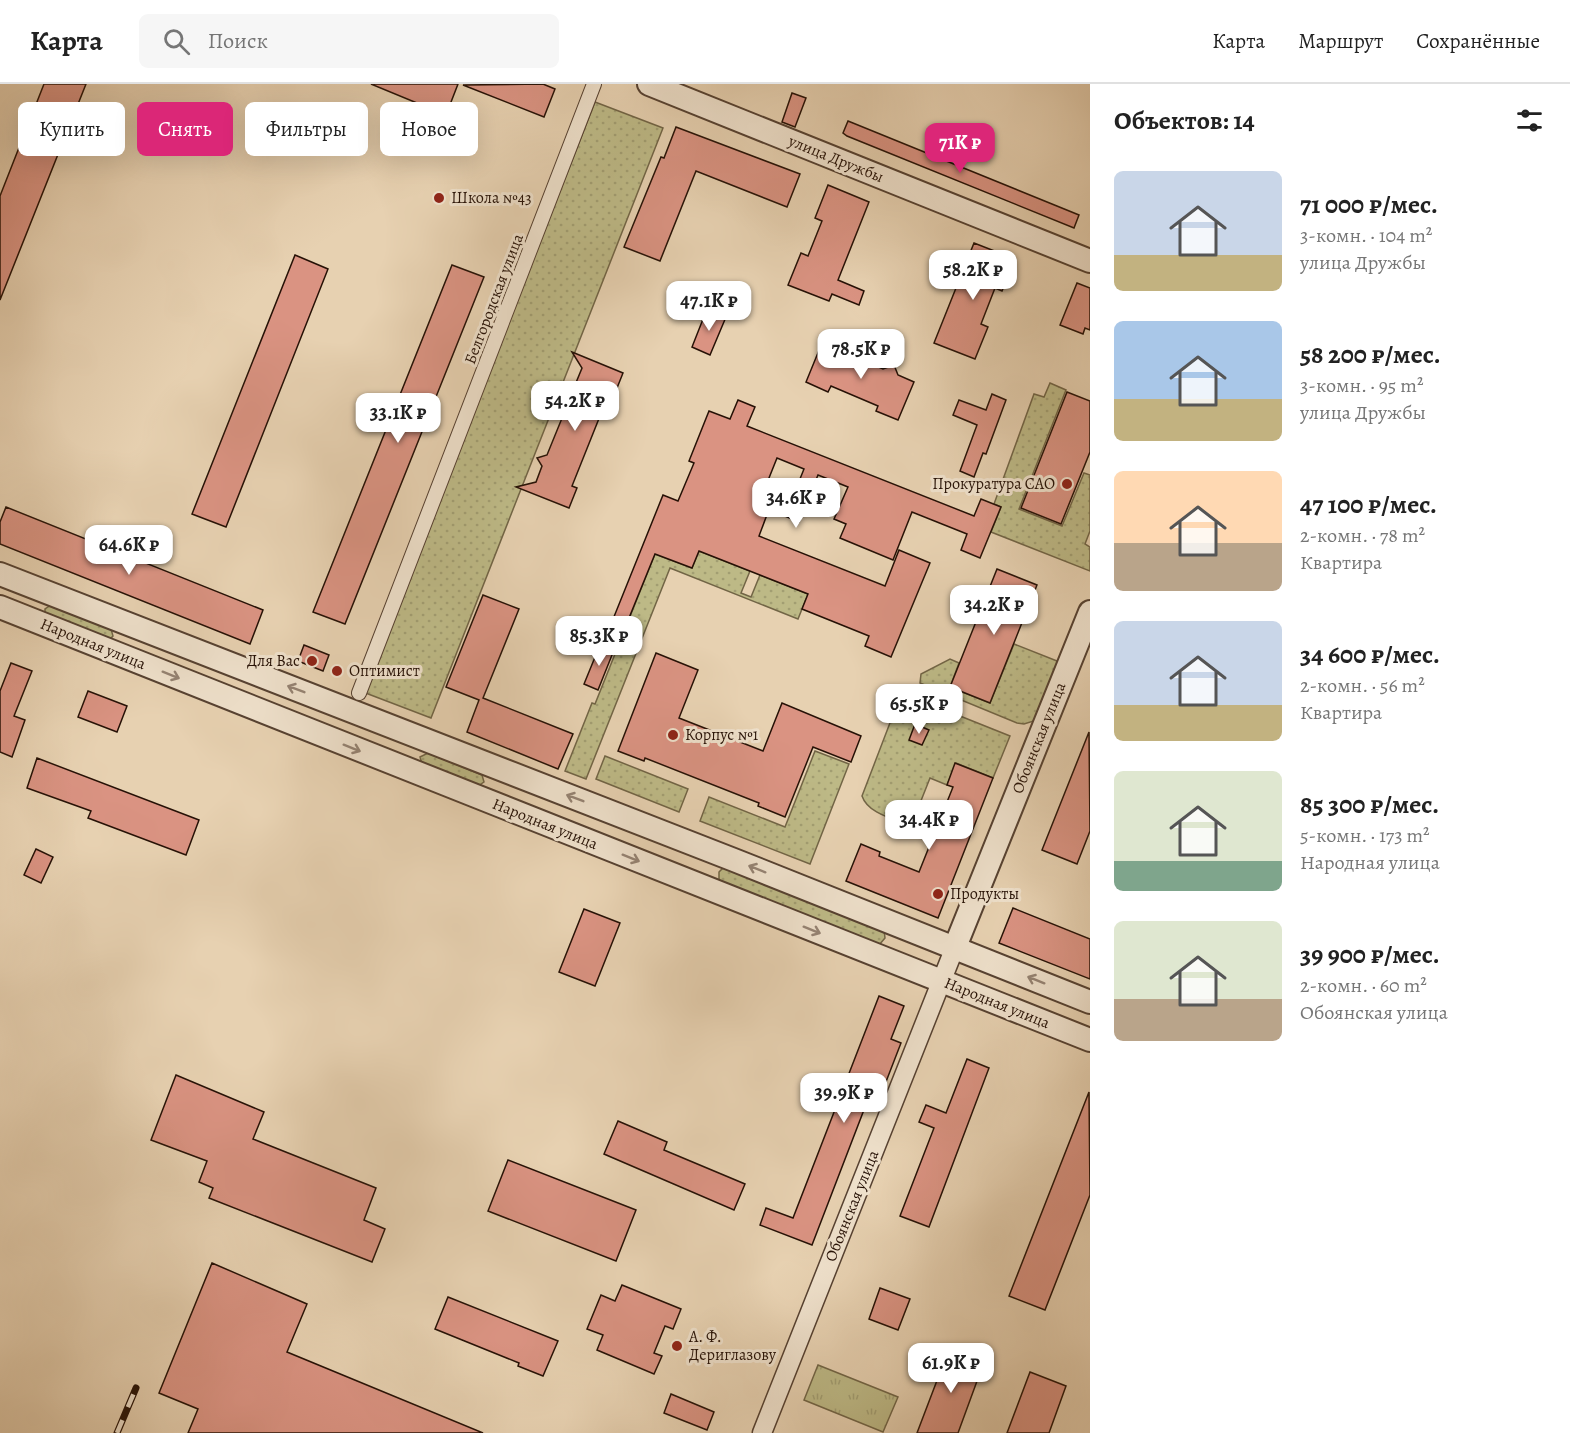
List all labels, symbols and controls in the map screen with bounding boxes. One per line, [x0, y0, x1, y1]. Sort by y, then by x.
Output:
search box [139, 14, 559, 68]
text: Карта [30, 22, 103, 60]
icon: search [160, 25, 193, 58]
text: Поиск [208, 26, 268, 56]
text: Карта [1212, 27, 1265, 55]
text: Маршрут [1298, 27, 1383, 55]
text: Сохранённые [1416, 27, 1540, 55]
chip: Купить [18, 102, 125, 156]
chip: Снять [137, 102, 233, 156]
chip: Фильтры [245, 102, 368, 156]
chip: Новое [380, 102, 478, 156]
text: Объектов: 14 [1114, 103, 1255, 138]
icon: filters [1513, 104, 1546, 137]
pin: 71K ₽ [918, 123, 1002, 174]
text: 71K ₽ [939, 129, 981, 156]
street label: улица Дружбы [784, 130, 887, 188]
place label: Школа №43 [451, 187, 532, 209]
text: 71 000 ₽/мес. [1300, 187, 1438, 222]
marker: Школа №43 [432, 191, 446, 205]
icon: home [1162, 195, 1234, 267]
text: 3-комн. · 104 m² [1300, 222, 1432, 249]
street label: Белгородская улица [459, 230, 529, 367]
text: улица Дружбы [1300, 249, 1426, 276]
pin: 58.2K ₽ [918, 250, 1028, 301]
text: 58.2K ₽ [943, 256, 1003, 283]
pin: 47.1K ₽ [654, 281, 764, 332]
text: 47.1K ₽ [680, 287, 738, 314]
pin: 78.5K ₽ [806, 329, 916, 380]
text: 78.5K ₽ [832, 335, 890, 362]
text: 58 200 ₽/мес. [1300, 337, 1441, 372]
icon: home [1162, 345, 1234, 417]
text: 3-комн. · 95 m² [1300, 372, 1424, 399]
pin: 54.2K ₽ [520, 381, 630, 432]
text: 54.2K ₽ [545, 387, 605, 414]
pin: 33.1K ₽ [343, 393, 453, 444]
text: 33.1K ₽ [370, 399, 426, 426]
text: улица Дружбы [1300, 399, 1426, 426]
place label: Прокуратура САО [932, 473, 1055, 495]
marker: Прокуратура САО [1060, 477, 1074, 491]
pin: 34.6K ₽ [741, 478, 851, 529]
text: 34.6K ₽ [766, 484, 826, 511]
text: 47 100 ₽/мес. [1300, 487, 1437, 522]
icon: home [1162, 495, 1234, 567]
text: 2-комн. · 78 m² [1300, 522, 1425, 549]
pin: 64.6K ₽ [74, 525, 184, 576]
text: 64.6K ₽ [99, 531, 159, 558]
text: Квартира [1300, 549, 1382, 576]
pin: 34.2K ₽ [939, 585, 1049, 636]
text: 34.2K ₽ [964, 591, 1024, 618]
street label: Народная улица [37, 613, 150, 675]
pin: 85.3K ₽ [544, 616, 654, 667]
text: 85.3K ₽ [569, 622, 629, 649]
text: 34 600 ₽/мес. [1300, 637, 1440, 672]
icon: home [1162, 645, 1234, 717]
place label: Для Вас [247, 650, 300, 672]
marker: Для Вас [305, 654, 319, 668]
place label: Оптимист [349, 660, 420, 682]
marker: Оптимист [330, 664, 344, 678]
one-way arrow [161, 670, 180, 681]
text: 2-комн. · 56 m² [1300, 672, 1425, 699]
street label: Обоянская улица [1007, 678, 1072, 797]
one-way arrow [287, 683, 306, 694]
pin: 65.5K ₽ [864, 684, 974, 735]
text: 65.5K ₽ [890, 690, 948, 717]
text: Квартира [1300, 699, 1382, 726]
place label: Корпус №1 [685, 724, 759, 746]
marker: Корпус №1 [666, 728, 680, 742]
one-way arrow [342, 743, 361, 754]
text: 85 300 ₽/мес. [1300, 787, 1439, 822]
one-way arrow [566, 792, 585, 803]
street label: Народная улица [489, 793, 602, 855]
icon: home [1162, 795, 1234, 867]
pin: 34.4K ₽ [874, 800, 984, 851]
text: 34.4K ₽ [899, 806, 959, 833]
text: 5-комн. · 173 m² [1300, 822, 1430, 849]
text: Народная улица [1300, 849, 1440, 876]
one-way arrow [621, 853, 640, 864]
one-way arrow [748, 863, 767, 874]
place label: Продукты [950, 883, 1019, 905]
marker: Продукты [931, 887, 945, 901]
one-way arrow [803, 925, 821, 936]
text: 39 900 ₽/мес. [1300, 937, 1440, 972]
icon: home [1162, 945, 1234, 1017]
street label: Народная улица [941, 972, 1054, 1034]
text: 2-комн. · 60 m² [1300, 972, 1427, 999]
one-way arrow [1027, 974, 1045, 985]
text: Обоянская улица [1300, 999, 1448, 1026]
pin: 39.9K ₽ [789, 1073, 899, 1124]
text: 39.9K ₽ [814, 1079, 874, 1106]
street label: Обоянская улица [820, 1146, 885, 1265]
place label: А. Ф. Дериглазову [688, 1326, 777, 1366]
marker: А. Ф. Дериглазову [670, 1339, 684, 1353]
pin: 61.9K ₽ [896, 1343, 1006, 1394]
text: 61.9K ₽ [922, 1349, 980, 1376]

